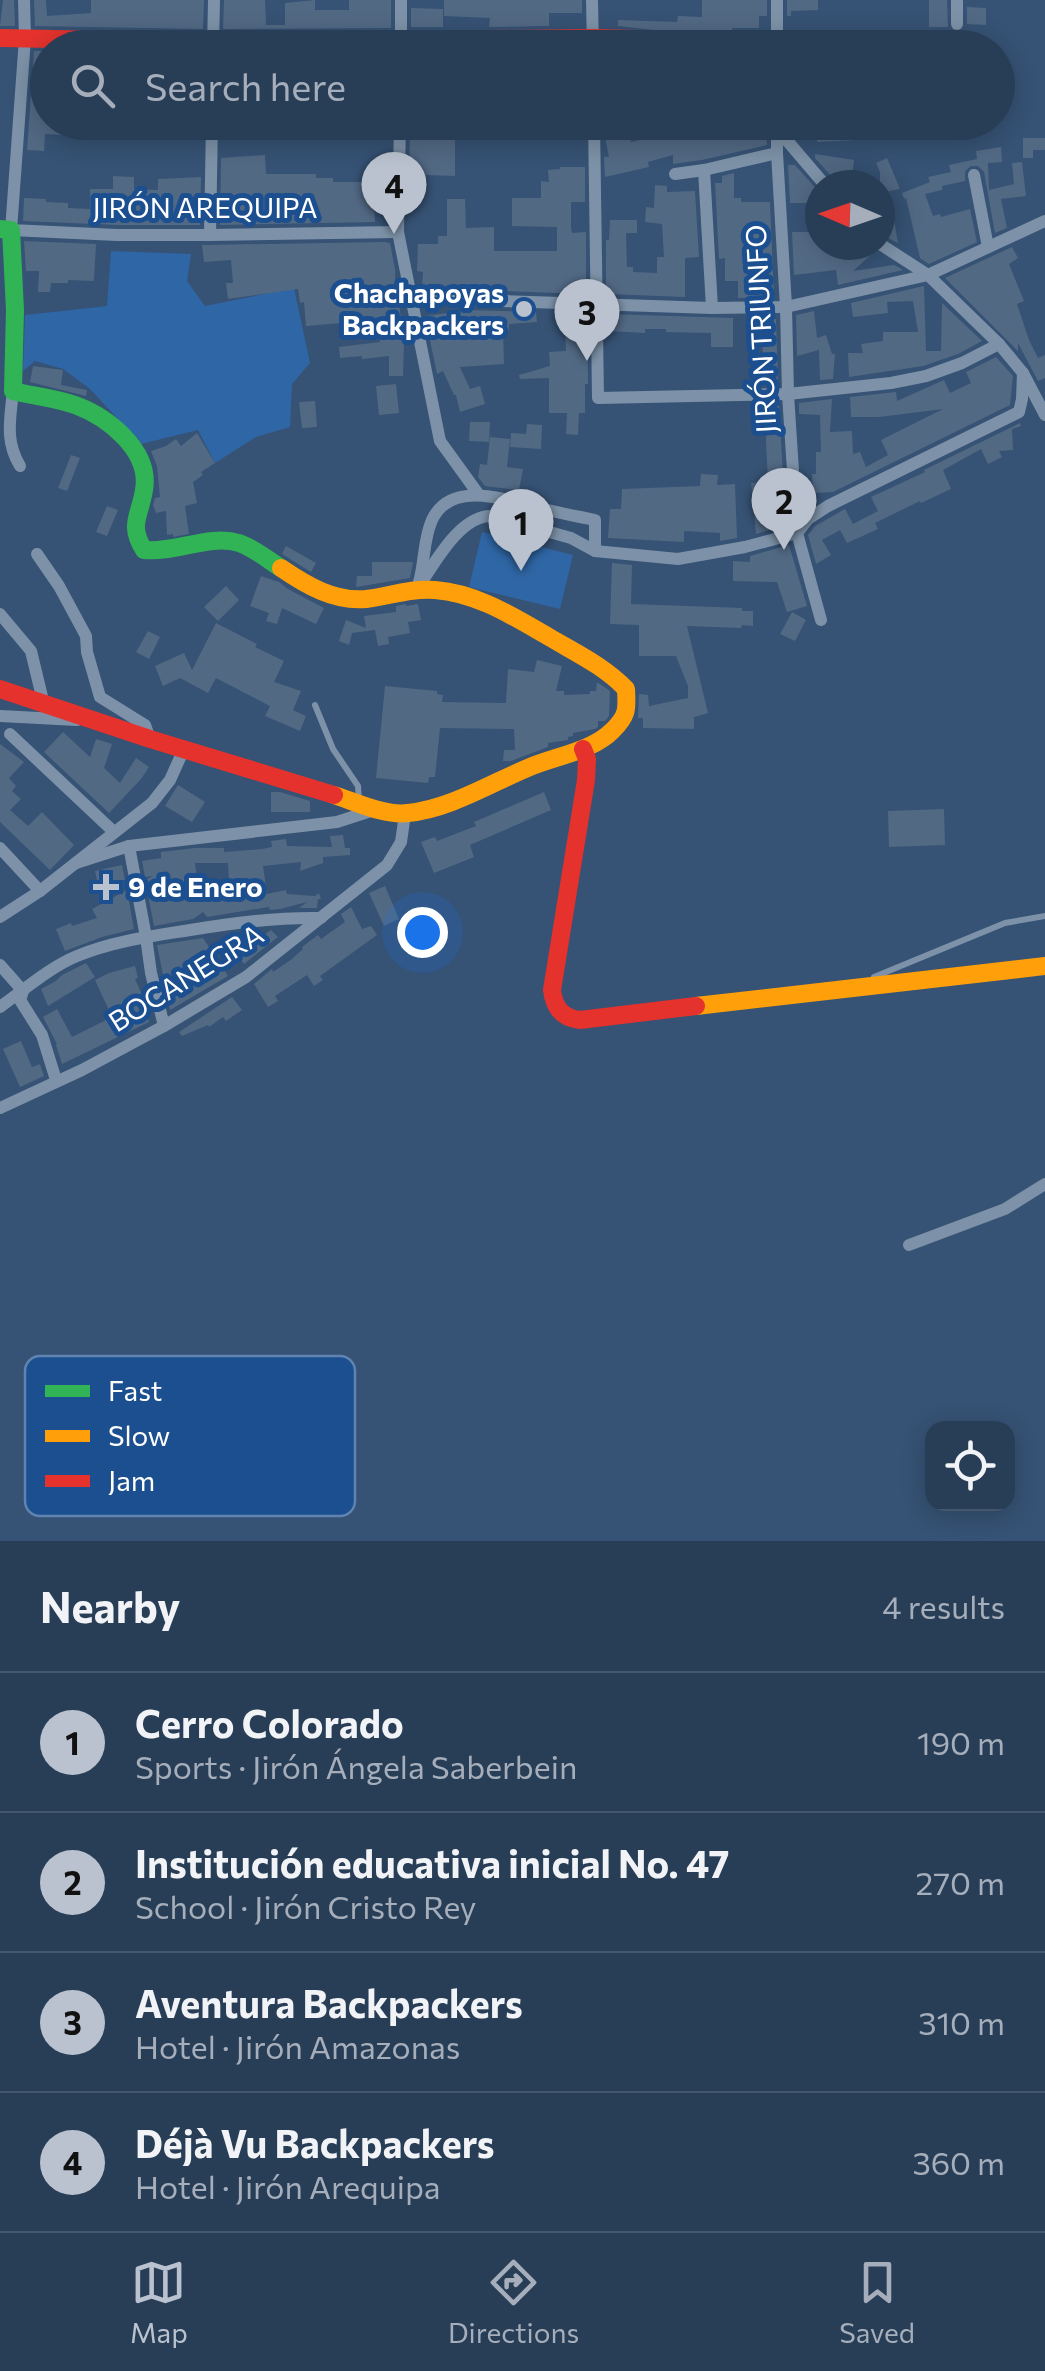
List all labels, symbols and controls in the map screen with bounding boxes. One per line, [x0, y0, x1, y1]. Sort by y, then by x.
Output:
search box [30, 30, 1015, 140]
icon: search [65, 58, 120, 113]
text: Search here [145, 62, 346, 109]
pin: 4 [362, 152, 426, 234]
north arrow [805, 170, 895, 260]
street label: JIRÓN AREQUIPA [93, 190, 317, 224]
street label: JIRÓN TRIUNFO [738, 224, 782, 434]
place label: Chachapoyas Backpackers [334, 275, 504, 341]
pin: 3 [554, 278, 620, 361]
marker: Chachapoyas Backpackers [513, 298, 535, 320]
pin: 2 [752, 468, 816, 550]
pin: 1 [488, 488, 554, 571]
place label: 9 de Enero [128, 869, 263, 903]
marker: 9 de Enero [93, 874, 119, 900]
your location [397, 907, 448, 958]
street label: BOCANEGRA [102, 916, 269, 1038]
legend [25, 1356, 355, 1516]
text: Fast [108, 1373, 162, 1407]
text: Slow [108, 1418, 170, 1452]
map controls [925, 1421, 1015, 1511]
button: locate [925, 1421, 1015, 1511]
text: Jam [108, 1463, 155, 1497]
text: Nearby [40, 1580, 180, 1632]
text: 4 results [882, 1586, 1005, 1626]
text: Cerro Colorado [135, 1699, 404, 1746]
text: 1 [65, 1722, 80, 1762]
text: 190 m [917, 1722, 1005, 1762]
text: Sports · Jirón Ángela Saberbein [135, 1746, 577, 1786]
text: Institución educativa inicial No. 47 [135, 1839, 729, 1886]
text: 2 [63, 1862, 82, 1902]
text: 270 m [916, 1862, 1005, 1902]
text: School · Jirón Cristo Rey [135, 1886, 476, 1926]
text: Aventura Backpackers [135, 1979, 523, 2026]
text: 3 [63, 2002, 82, 2042]
text: 310 m [918, 2002, 1005, 2042]
text: Hotel · Jirón Amazonas [135, 2026, 460, 2066]
text: Déjà Vu Backpackers [135, 2119, 495, 2166]
text: 4 [63, 2142, 82, 2182]
text: 360 m [912, 2142, 1005, 2182]
text: Hotel · Jirón Arequipa [135, 2166, 441, 2206]
tab: Map [130, 2255, 188, 2349]
tab: Directions [448, 2255, 579, 2349]
tab: Saved [839, 2255, 915, 2349]

